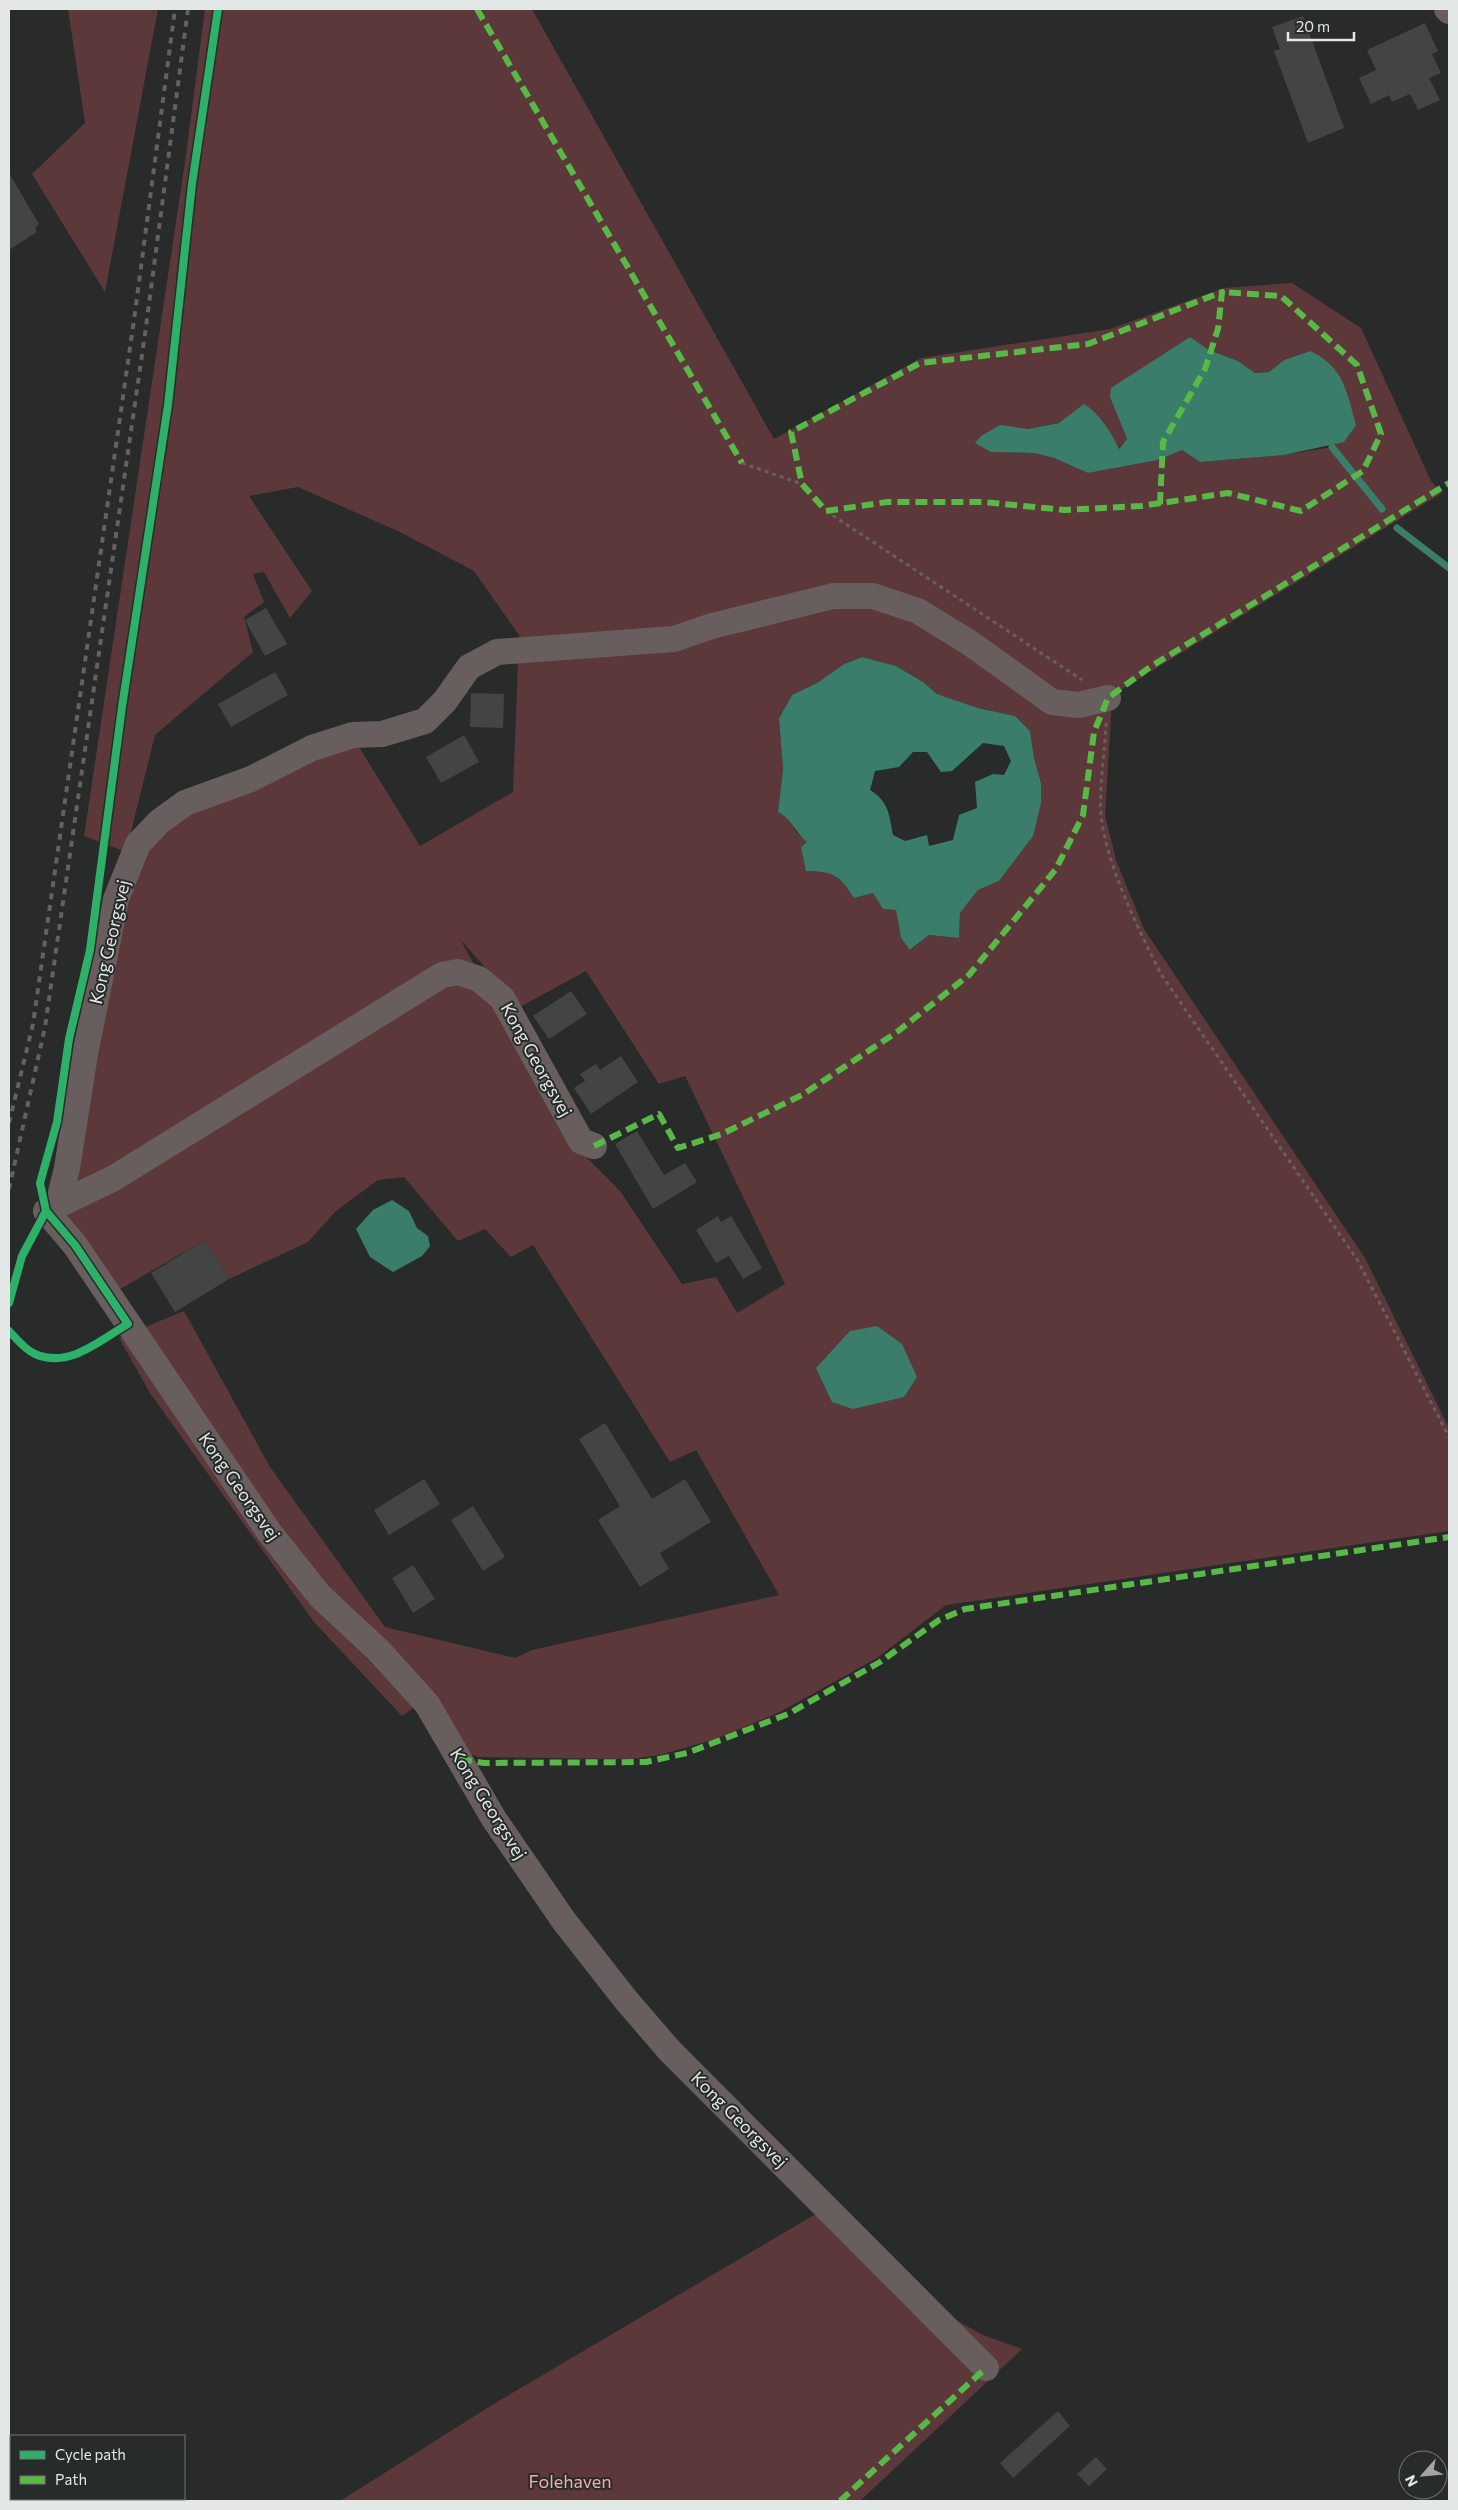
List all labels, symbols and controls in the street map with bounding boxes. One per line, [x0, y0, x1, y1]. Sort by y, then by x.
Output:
scale bar [1288, 10, 1354, 42]
text: 20 m [1296, 17, 1330, 35]
street label: Kong Georgsvej [84, 877, 134, 1006]
street label: Kong Georgsvej [496, 999, 577, 1120]
street label: Kong Georgsvej [194, 1428, 285, 1545]
street label: Kong Georgsvej [446, 1744, 532, 1863]
street label: Kong Georgsvej [687, 2067, 792, 2172]
legend [10, 2435, 185, 2500]
text: Cycle path [55, 2445, 126, 2463]
north arrow [1398, 2450, 1448, 2500]
text: Path [55, 2470, 87, 2488]
park label: Folehaven [528, 2470, 612, 2492]
text: N [1401, 2473, 1421, 2490]

